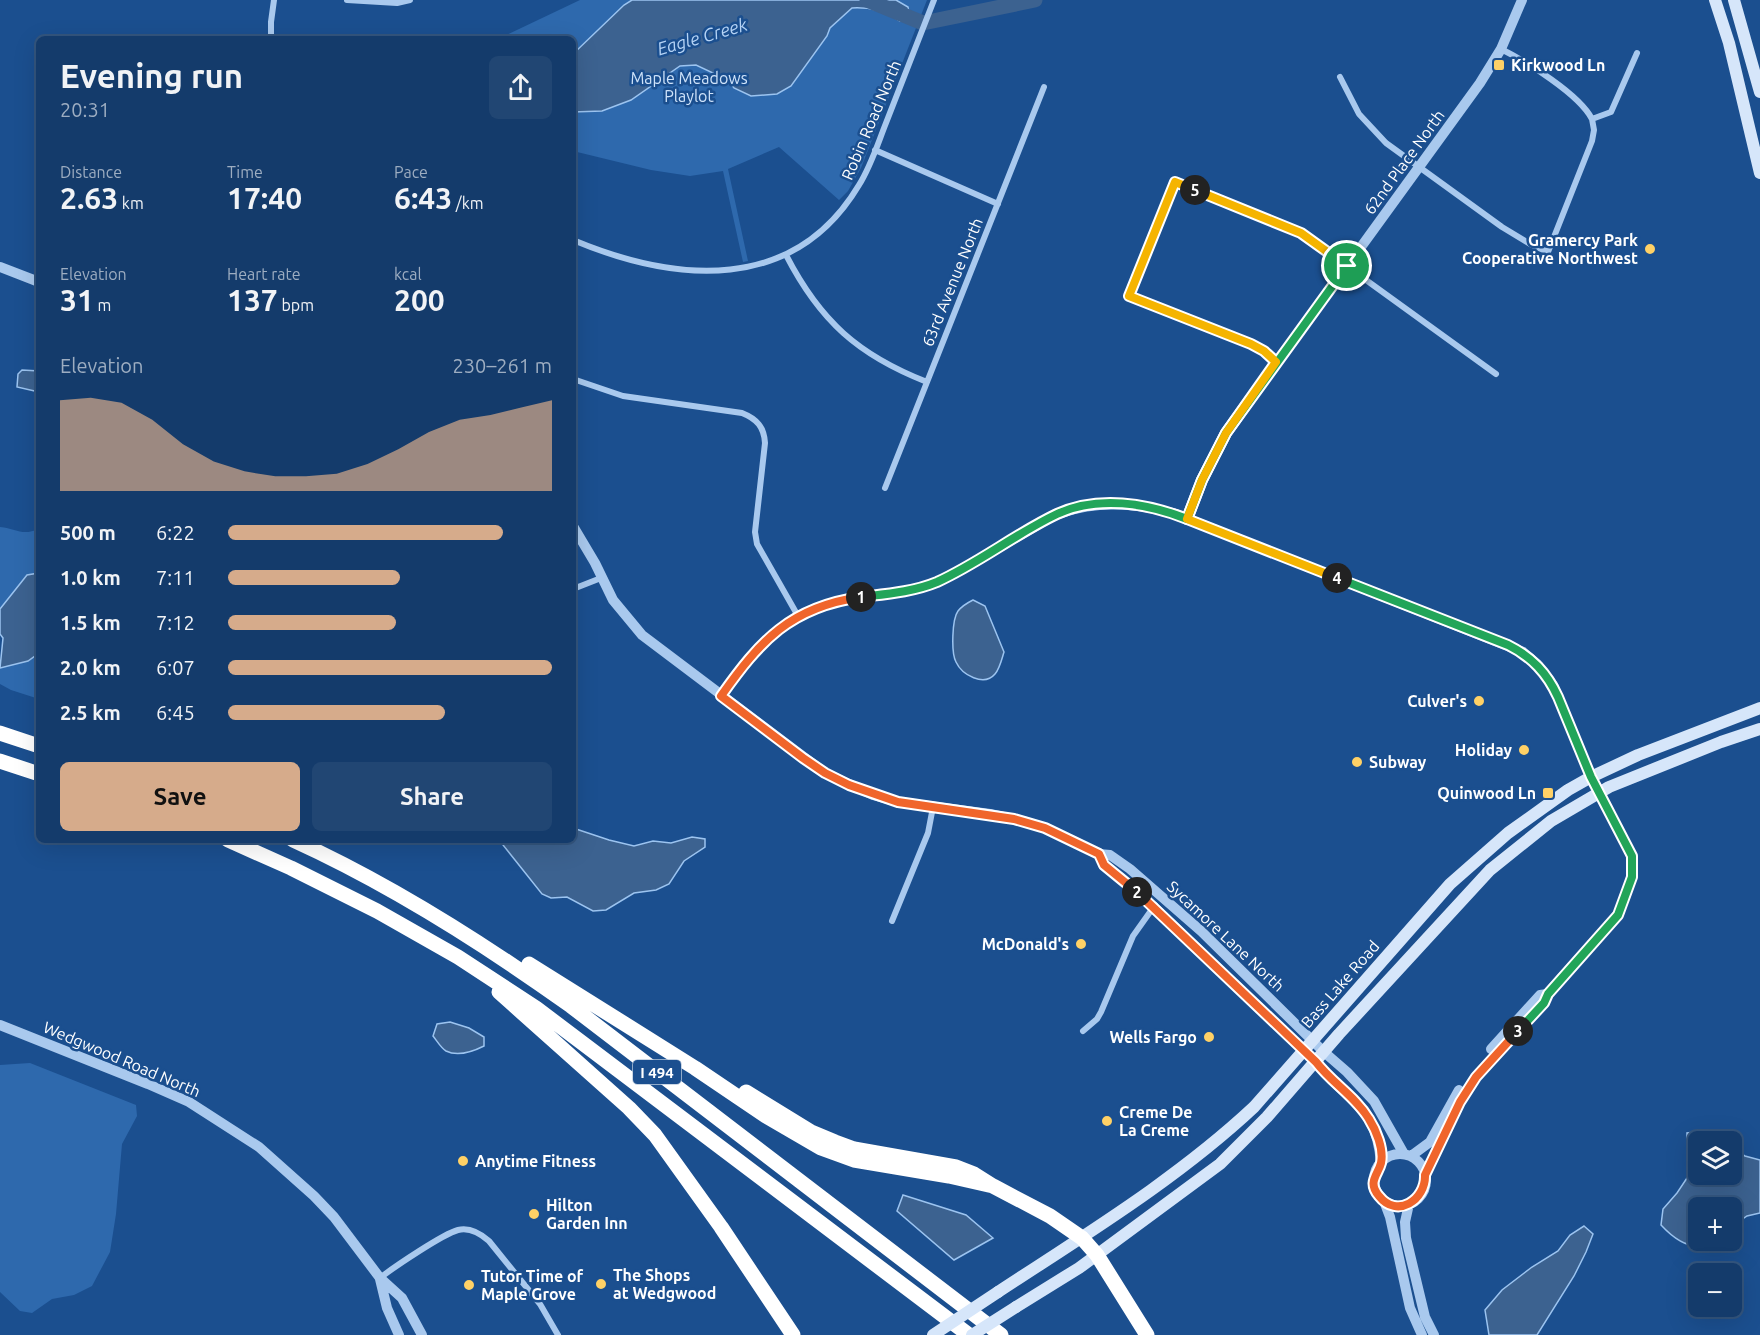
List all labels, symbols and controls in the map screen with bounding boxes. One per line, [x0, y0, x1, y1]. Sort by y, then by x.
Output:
water label: Eagle Creek [655, 13, 750, 58]
button: share [489, 56, 552, 119]
place label: Kirkwood Ln [1511, 56, 1605, 74]
text: Evening run [60, 57, 243, 94]
street label: Robin Road North [838, 57, 904, 183]
marker: Kirkwood Ln [1492, 58, 1506, 72]
park label: Maple Meadows Playlot [630, 69, 748, 105]
text: 20:31 [60, 98, 110, 121]
street label: 62nd Place North [1360, 106, 1448, 218]
text: Distance [60, 163, 122, 181]
text: Time [227, 163, 263, 181]
text: Pace [394, 163, 428, 181]
pin: 5 [1180, 175, 1210, 205]
text: 2.63 [60, 181, 118, 215]
text: 17:40 [227, 181, 302, 215]
text: 6:43 [394, 181, 452, 215]
text: 5 [1190, 181, 1200, 199]
text: km [118, 194, 144, 212]
text: /km [452, 194, 484, 212]
street label: 63rd Avenue North [918, 215, 986, 349]
place label: Gramercy Park Cooperative Northwest [1462, 231, 1638, 267]
pin [1321, 240, 1372, 291]
marker: Gramercy Park Cooperative Northwest [1643, 242, 1657, 256]
icon: arrive [1330, 249, 1363, 282]
text: Elevation [60, 265, 127, 283]
text: Heart rate [227, 265, 301, 283]
text: kcal [394, 265, 422, 283]
text: 31 [60, 283, 94, 317]
text: 137 [227, 283, 278, 317]
text: 200 [394, 283, 445, 317]
text: m [94, 296, 111, 314]
text: bpm [278, 296, 314, 314]
text: Elevation [60, 354, 143, 377]
text: 230–261 m [453, 354, 552, 377]
text: 500 m [60, 521, 116, 544]
text: 6:22 [156, 521, 195, 544]
pin: 4 [1322, 563, 1352, 593]
text: 1.0 km [60, 566, 121, 589]
text: 7:11 [156, 566, 195, 589]
text: 4 [1332, 569, 1342, 587]
pin: 1 [846, 582, 876, 612]
text: 1 [856, 588, 866, 606]
text: 1.5 km [60, 611, 121, 634]
text: 7:12 [156, 611, 195, 634]
text: 2.0 km [60, 656, 121, 679]
text: 6:07 [156, 656, 195, 679]
place label: Culver's [1407, 692, 1467, 710]
marker: Culver's [1472, 694, 1486, 708]
text: 2.5 km [60, 701, 121, 724]
text: 6:45 [156, 701, 195, 724]
place label: Holiday [1455, 741, 1512, 759]
marker: Holiday [1517, 743, 1531, 757]
place label: Subway [1369, 753, 1427, 771]
marker: Subway [1350, 755, 1364, 769]
button: Save [60, 762, 300, 831]
button: Share [312, 762, 552, 831]
place label: Quinwood Ln [1437, 784, 1536, 802]
marker: Quinwood Ln [1541, 786, 1555, 800]
pin: 2 [1122, 877, 1152, 907]
street label: Sycamore Lane North [1164, 877, 1288, 995]
text: 2 [1132, 883, 1142, 901]
place label: McDonald's [982, 935, 1069, 953]
marker: McDonald's [1074, 937, 1088, 951]
street label: Bass Lake Road [1297, 937, 1383, 1031]
pin: 3 [1503, 1016, 1533, 1046]
street label: Wedgwood Road North [41, 1018, 203, 1100]
text: 3 [1513, 1022, 1523, 1040]
place label: Wells Fargo [1109, 1028, 1197, 1046]
marker: Wells Fargo [1202, 1030, 1216, 1044]
road number: I 494 [633, 1060, 681, 1084]
place label: Creme De La Creme [1119, 1103, 1193, 1139]
marker: Creme De La Creme [1100, 1114, 1114, 1128]
map controls [1688, 1131, 1742, 1317]
button: layers [1688, 1131, 1742, 1185]
place label: Anytime Fitness [475, 1152, 596, 1170]
marker: Anytime Fitness [456, 1154, 470, 1168]
place label: Hilton Garden Inn [546, 1196, 628, 1232]
button: + [1688, 1197, 1742, 1251]
marker: Hilton Garden Inn [527, 1207, 541, 1221]
button: − [1688, 1263, 1742, 1317]
place label: The Shops at Wedgwood [613, 1266, 716, 1302]
place label: Tutor Time of Maple Grove [481, 1267, 584, 1303]
marker: The Shops at Wedgwood [594, 1277, 608, 1291]
marker: Tutor Time of Maple Grove [462, 1278, 476, 1292]

